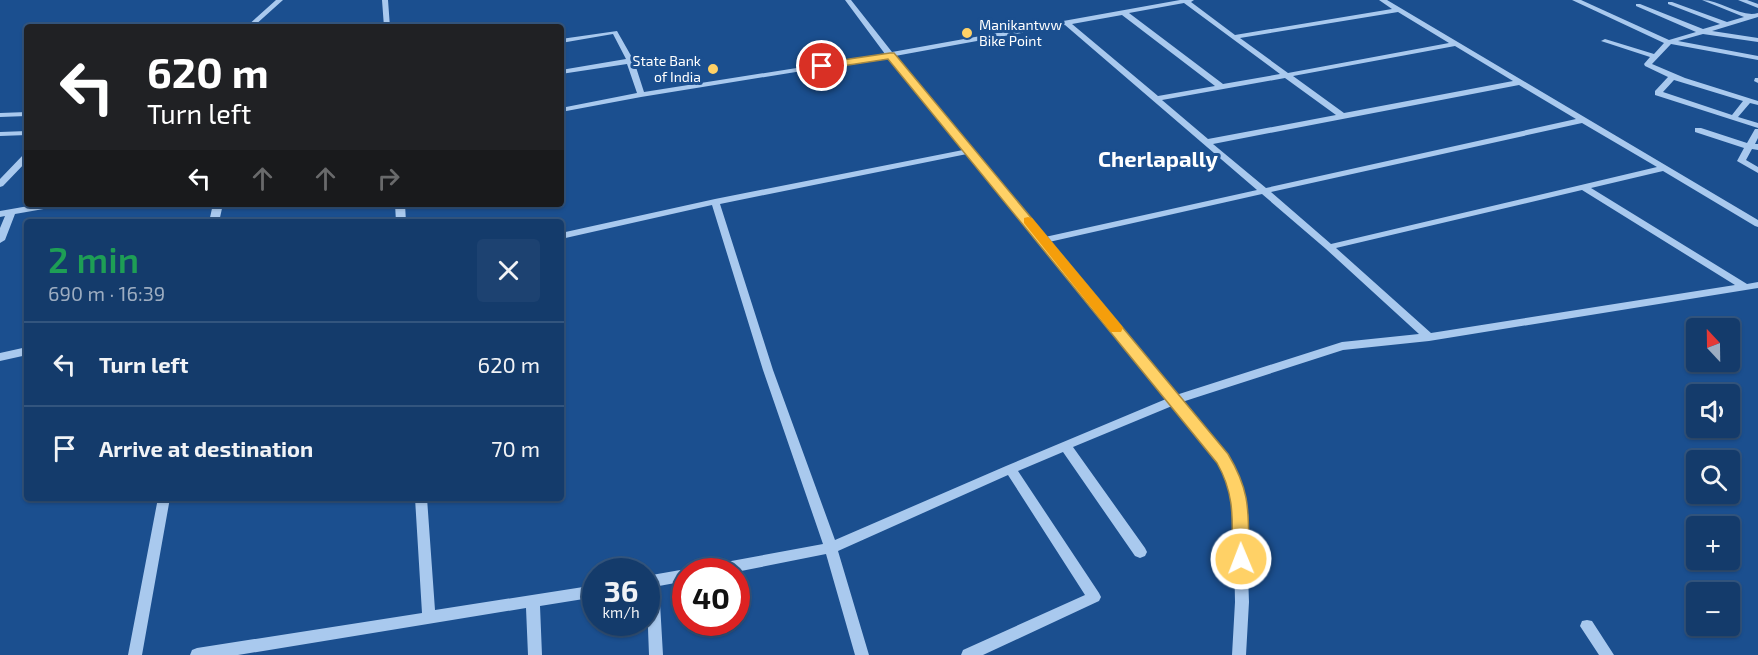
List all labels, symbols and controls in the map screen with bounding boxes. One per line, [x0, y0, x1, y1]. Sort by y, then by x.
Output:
place label: Manikantww Bike Point [979, 16, 1062, 49]
marker: Manikantww Bike Point [960, 26, 974, 40]
pin [796, 40, 847, 91]
text: 620 m [147, 46, 269, 96]
icon: left [48, 48, 126, 126]
icon: arrive [805, 49, 838, 82]
place label: State Bank of India [633, 52, 701, 85]
marker: State Bank of India [706, 62, 720, 76]
text: Turn left [147, 97, 251, 129]
district label: Cherlapally [1098, 145, 1218, 172]
icon: left [183, 162, 216, 195]
icon: ahead [246, 162, 279, 195]
icon: ahead [309, 162, 342, 195]
icon: right [372, 162, 405, 195]
text: 2 min [48, 237, 139, 280]
button: close [477, 239, 540, 302]
text: 690 m · 16:39 [48, 281, 165, 305]
north arrow [1686, 318, 1740, 372]
map controls [1686, 318, 1740, 636]
icon: left [48, 348, 81, 381]
text: Turn left [99, 351, 188, 377]
text: 620 m [478, 351, 540, 377]
button: sound [1686, 384, 1740, 438]
icon: arrive [48, 432, 81, 465]
text: Arrive at destination [99, 435, 313, 461]
text: 70 m [491, 435, 540, 461]
button: search [1686, 450, 1740, 504]
button: + [1686, 516, 1740, 570]
position arrow [1209, 527, 1273, 591]
speed limit sign: 40 [672, 558, 750, 636]
text: 36 [604, 572, 638, 608]
button: − [1686, 582, 1740, 636]
text: km/h [602, 603, 640, 621]

